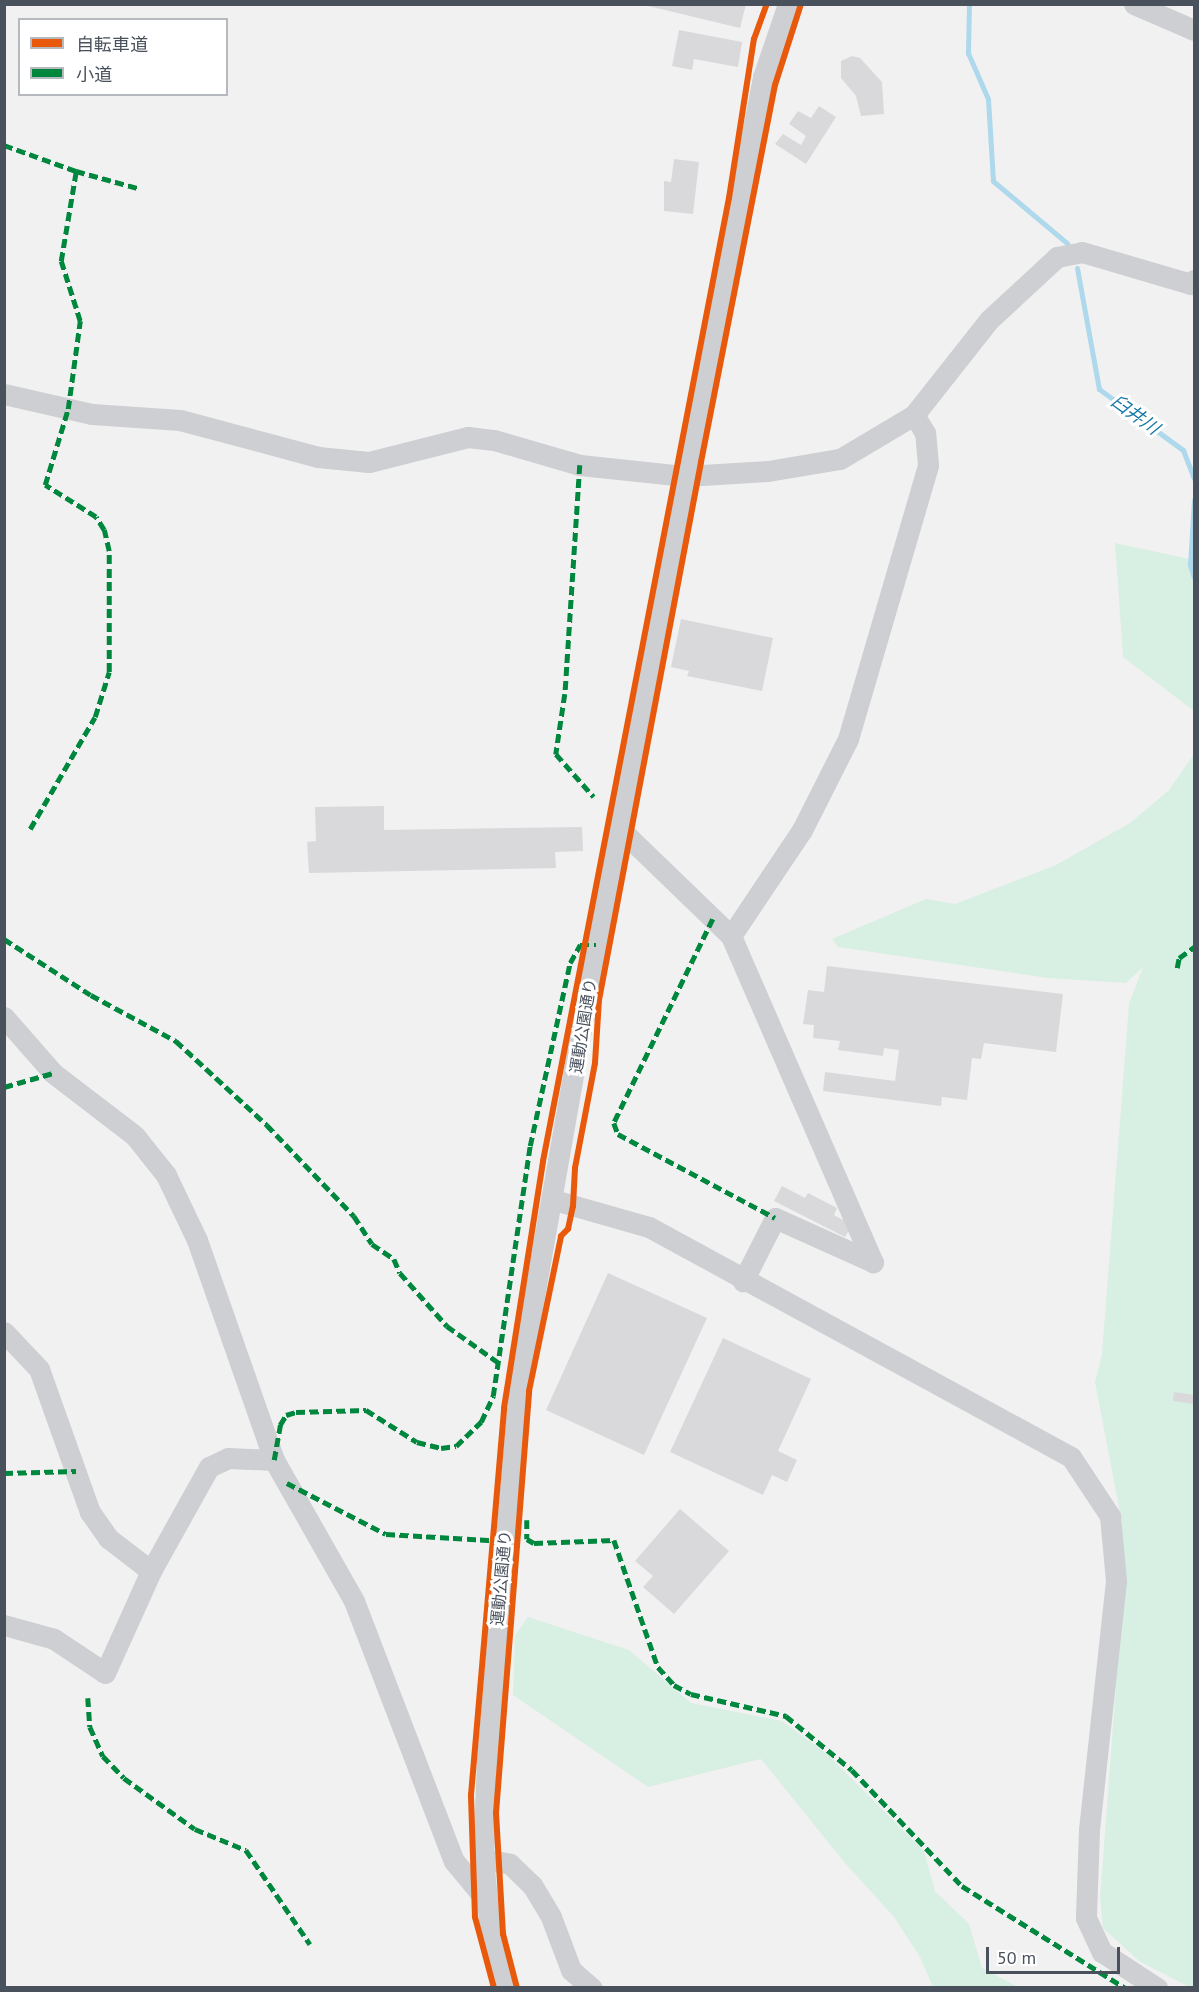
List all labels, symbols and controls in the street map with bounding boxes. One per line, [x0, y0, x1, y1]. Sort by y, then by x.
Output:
legend [18, 18, 228, 96]
text: 自転車道 [76, 33, 148, 56]
text: 小道 [76, 63, 112, 86]
water label: 臼井川 [1107, 390, 1163, 440]
street label: 運動公園通り [566, 977, 600, 1075]
street label: 運動公園通り [487, 1529, 515, 1627]
scale bar [989, 1935, 1122, 1973]
text: 50 m [997, 1946, 1036, 1969]

